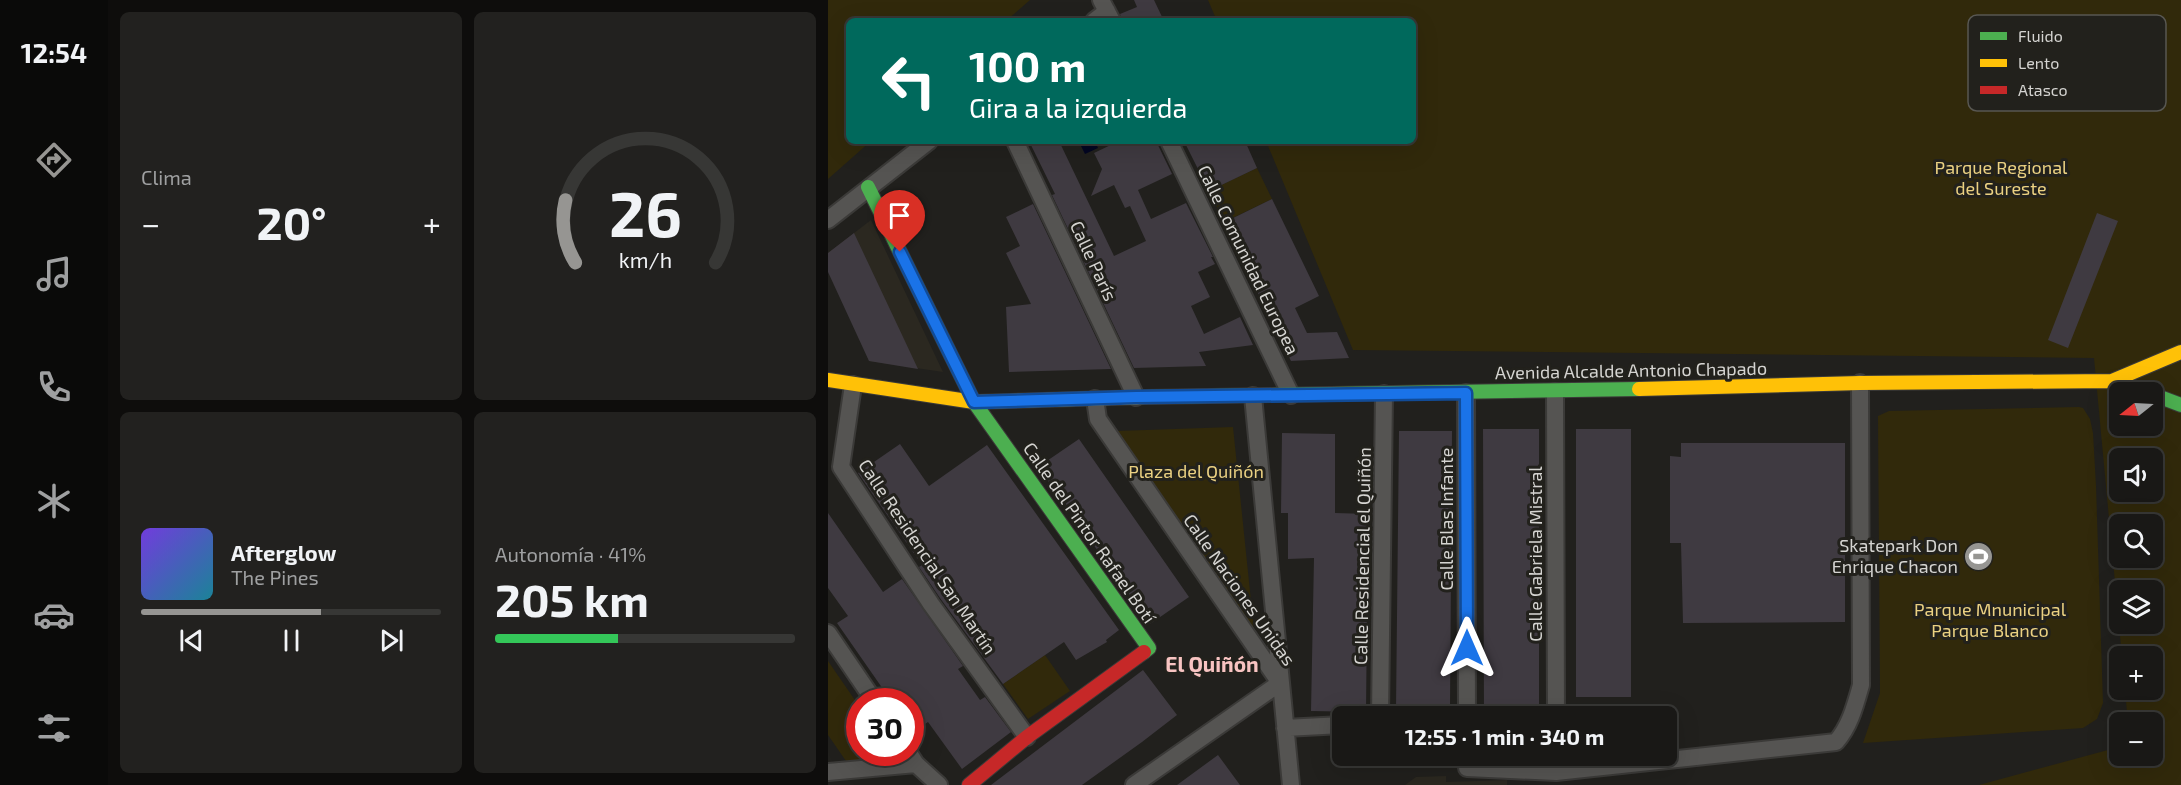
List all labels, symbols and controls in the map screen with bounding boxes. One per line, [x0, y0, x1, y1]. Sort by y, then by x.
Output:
legend [1968, 15, 2166, 111]
text: Fluido [2018, 26, 2063, 45]
text: 12:54 [21, 36, 87, 68]
text: 100 m [969, 40, 1086, 90]
icon: left [870, 42, 948, 120]
text: Lento [2018, 53, 2059, 72]
text: Atasco [2018, 80, 2068, 99]
text: Gira a la izquierda [969, 91, 1187, 123]
icon: directions [33, 139, 75, 181]
park label: Parque Regional del Sureste [1935, 156, 2068, 199]
street label: Calle Comunidad Europea [1193, 161, 1304, 358]
text: Clima [141, 165, 192, 189]
text: 26 [608, 175, 682, 250]
pin [874, 190, 925, 252]
text: 20° [257, 195, 327, 249]
icon: arrive [883, 199, 916, 232]
text: − [141, 203, 160, 243]
text: + [423, 203, 441, 243]
street label: Calle París [1066, 217, 1122, 304]
text: km/h [618, 247, 672, 272]
icon: music [33, 253, 75, 295]
street label: Avenida Alcalde Antonio Chapado [1495, 357, 1767, 383]
icon: phone [33, 366, 75, 408]
north arrow [2109, 382, 2163, 436]
map controls [2109, 382, 2163, 766]
street label: Calle del Pintor Rafael Botí [1019, 438, 1161, 628]
street label: Calle Residencial el Quiñón [1349, 447, 1375, 665]
street label: Calle Blas Infante [1435, 448, 1457, 590]
button: sound [2109, 448, 2163, 502]
street label: Calle Residencial San Martín [854, 455, 1001, 658]
park label: Plaza del Quiñón [1128, 460, 1264, 482]
street label: Calle Gabriela Mistral [1524, 466, 1546, 642]
icon: climate [33, 480, 75, 522]
street label: Calle Naciones Unidas [1179, 509, 1300, 670]
button: search [2109, 514, 2163, 568]
place label: Skatepark Don Enrique Chacon [1832, 534, 1958, 577]
text: Afterglow [231, 539, 336, 565]
sports icon: Skatepark Don Enrique Chacon [1963, 540, 1995, 572]
text: Autonomía · 41% [495, 542, 646, 566]
text: The Pines [231, 565, 319, 589]
text: 205 km [495, 572, 649, 626]
button: layers [2109, 580, 2163, 634]
icon: car [33, 594, 75, 636]
park label: Parque Mnunicipal Parque Blanco [1914, 598, 2067, 641]
position arrow [1435, 616, 1499, 680]
icon: previous [175, 624, 208, 657]
icon: pause [275, 624, 308, 657]
icon: next [375, 624, 408, 657]
button: + [2109, 646, 2163, 700]
district label: El Quiñón [1165, 651, 1259, 677]
speed limit sign: 30 [846, 688, 924, 766]
icon: filters [33, 707, 75, 749]
button: − [2109, 712, 2163, 766]
text: 12:55 · 1 min · 340 m [1405, 723, 1604, 749]

